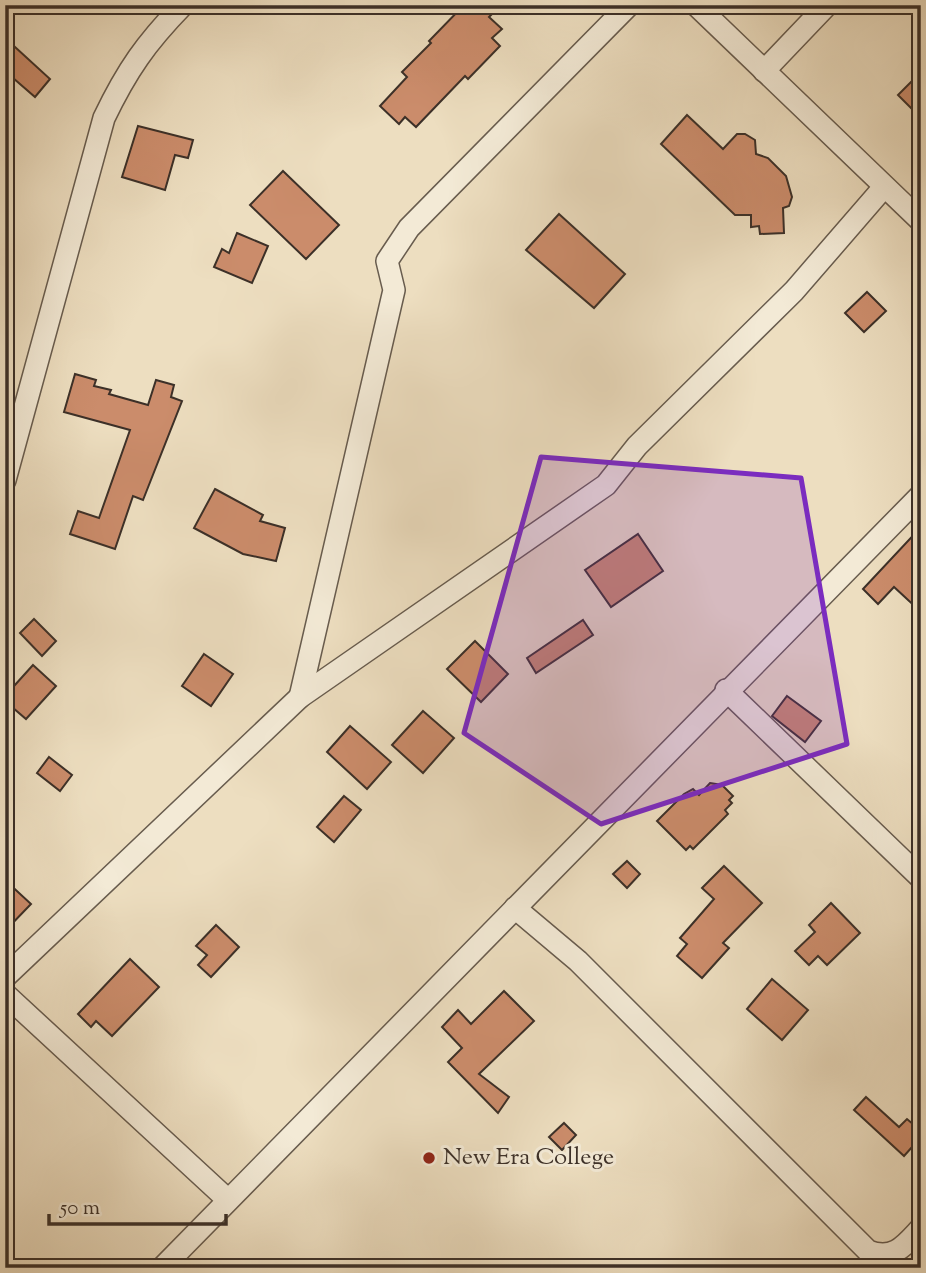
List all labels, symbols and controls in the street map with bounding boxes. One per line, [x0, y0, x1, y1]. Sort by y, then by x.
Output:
place label: New Era College [443, 1141, 614, 1175]
marker: New Era College [421, 1150, 437, 1166]
scale bar [49, 1182, 226, 1226]
text: 50 m [59, 1194, 100, 1224]

